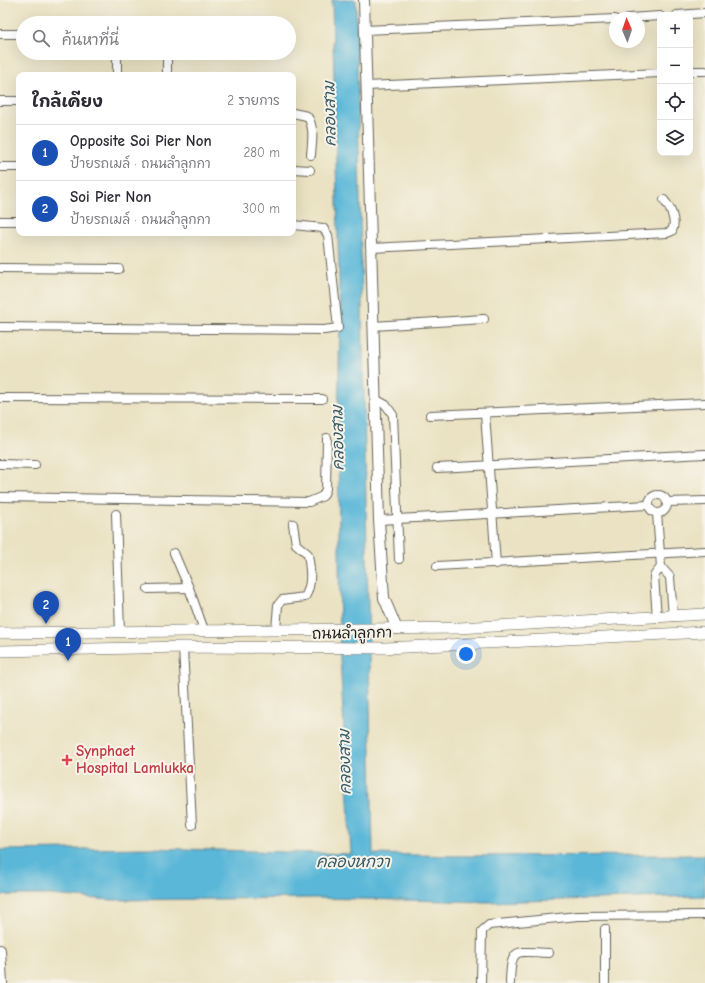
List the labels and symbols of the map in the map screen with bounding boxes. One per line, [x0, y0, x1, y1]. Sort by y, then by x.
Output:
north arrow [609, 12, 645, 48]
water label: คลองสาม [320, 80, 340, 147]
water label: คลองสาม [328, 404, 348, 471]
pin: 2 [33, 591, 59, 624]
street label: ถนนลำลูกกา [312, 623, 392, 645]
pin: 1 [55, 628, 81, 661]
your location [456, 644, 476, 664]
water label: คลองสาม [335, 728, 355, 795]
place label: Synphaet Hospital Lamlukka [76, 742, 194, 777]
marker: Synphaet Hospital Lamlukka [61, 754, 73, 766]
water label: คลองหกวา [316, 853, 391, 871]

